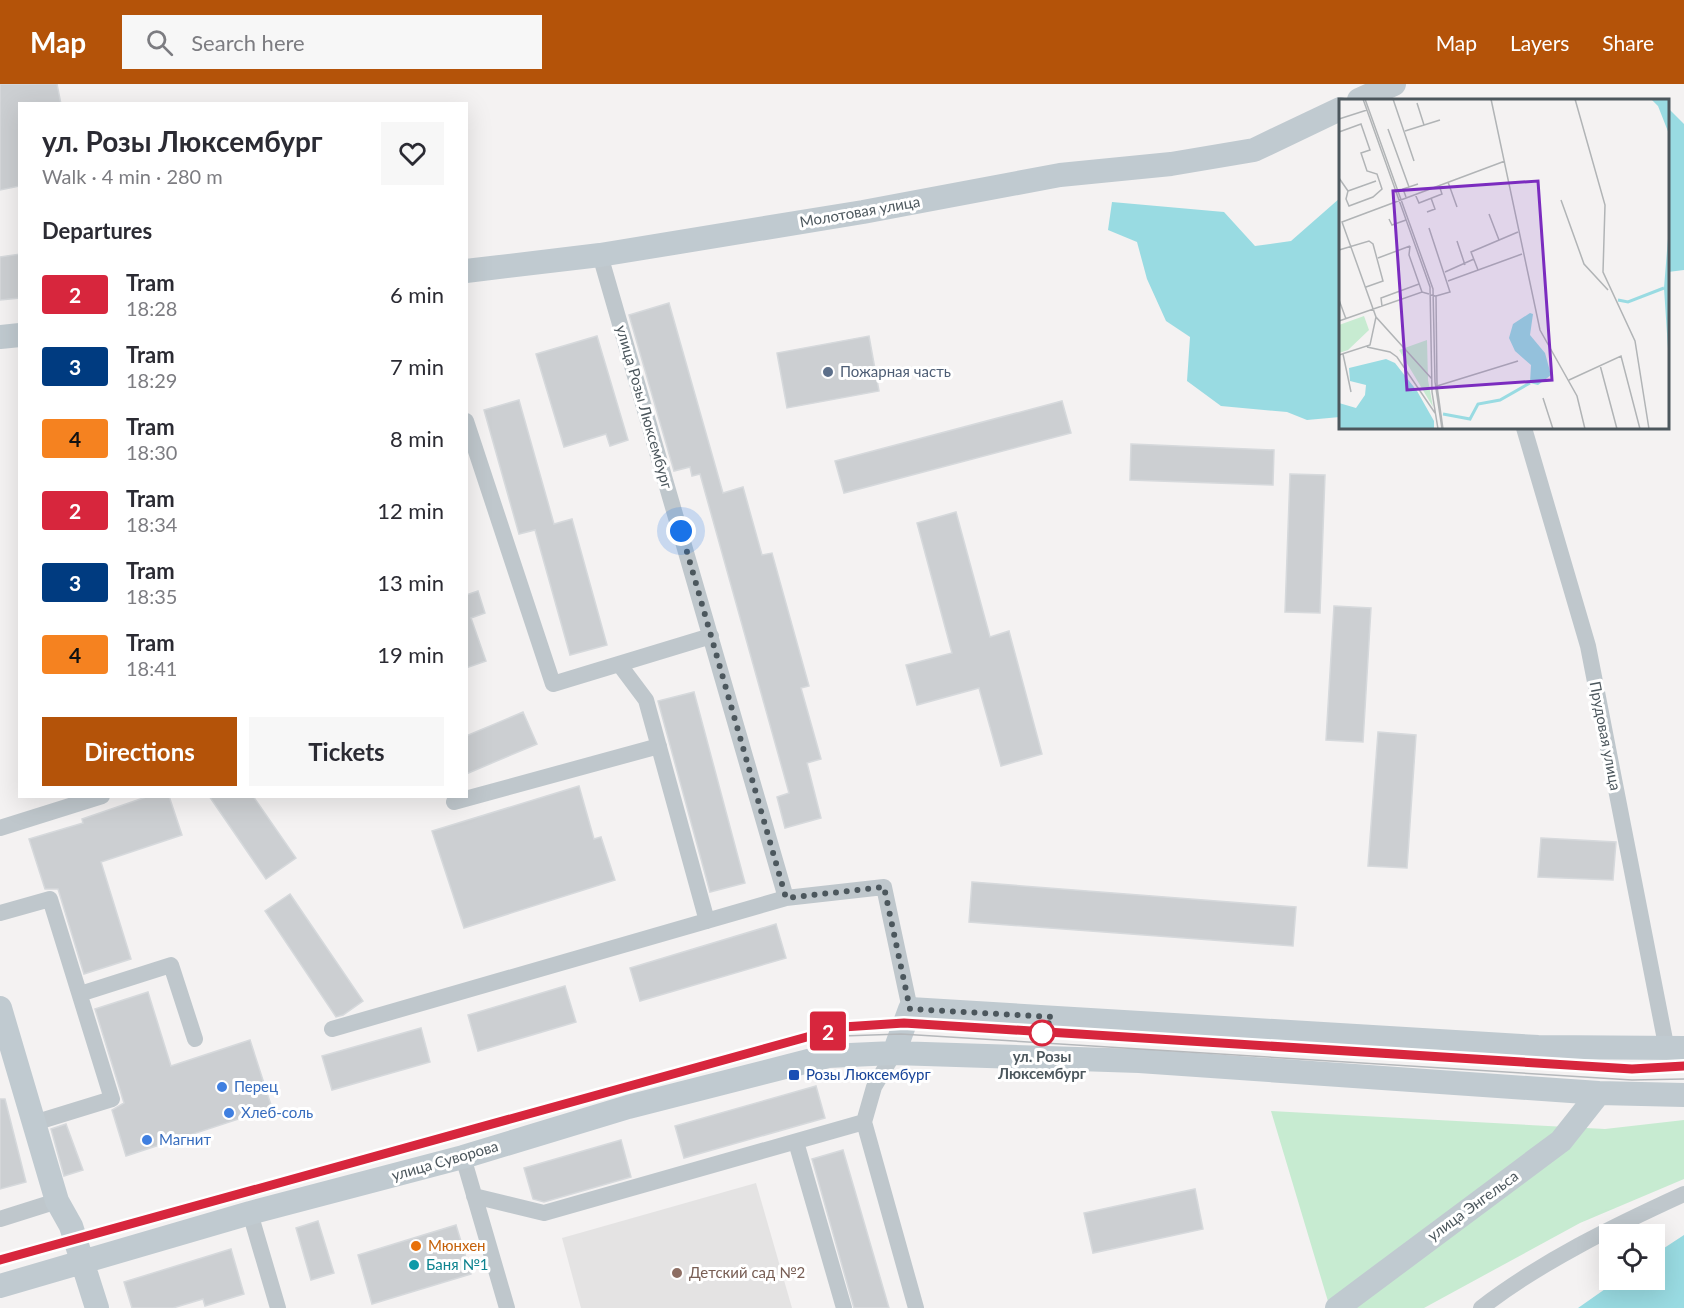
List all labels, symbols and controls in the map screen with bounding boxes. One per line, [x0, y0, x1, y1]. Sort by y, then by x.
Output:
search box [122, 15, 542, 69]
text: Map [30, 25, 86, 59]
icon: search [143, 26, 176, 59]
text: Search here [191, 29, 305, 56]
text: Map [1436, 30, 1477, 55]
text: Layers [1510, 30, 1569, 55]
text: Share [1602, 30, 1654, 55]
inset map [1339, 99, 1669, 429]
button: heart [381, 122, 444, 185]
text: ул. Розы Люксембург [42, 124, 323, 158]
text: Walk · 4 min · 280 m [42, 164, 223, 188]
street label: Молотовая улица [798, 192, 921, 230]
text: Departures [42, 217, 152, 244]
text: Tram [126, 269, 175, 296]
text: 6 min [390, 281, 444, 308]
text: 2 [69, 282, 81, 307]
text: 18:28 [126, 296, 177, 320]
street label: улица Розы Люксембург [613, 323, 677, 491]
text: Tram [126, 341, 175, 368]
text: 7 min [390, 353, 444, 380]
text: 3 [69, 354, 81, 379]
place label: Пожарная часть [840, 362, 951, 380]
marker: Пожарная часть [821, 365, 835, 379]
text: 18:29 [126, 368, 177, 392]
text: Tram [126, 413, 175, 440]
text: 8 min [390, 425, 444, 452]
text: 4 [69, 426, 81, 451]
text: 18:30 [126, 440, 177, 464]
text: Tram [126, 485, 175, 512]
text: 12 min [377, 497, 444, 524]
text: 2 [69, 498, 81, 523]
text: 18:34 [126, 512, 177, 536]
your location [666, 516, 696, 546]
text: Tram [126, 557, 175, 584]
text: 13 min [377, 569, 444, 596]
text: 3 [69, 570, 81, 595]
text: 18:35 [126, 584, 177, 608]
text: Tram [126, 629, 175, 656]
text: 19 min [377, 641, 444, 668]
text: 4 [69, 642, 81, 667]
text: 18:41 [126, 656, 177, 680]
street label: Прудовая улица [1587, 680, 1625, 792]
button: Directions [42, 717, 237, 786]
button: Tickets [249, 717, 444, 786]
line badge: 2 [808, 1012, 848, 1050]
text: 2 [822, 1019, 834, 1044]
marker: ул. Розы Люксембург [1029, 1020, 1055, 1046]
place label: ул. Розы Люксембург [997, 1047, 1087, 1082]
place label: Розы Люксембург [806, 1065, 931, 1083]
marker: Розы Люксембург [787, 1068, 801, 1082]
place label: Перец [234, 1077, 278, 1095]
marker: Перец [215, 1080, 229, 1094]
place label: Хлеб-соль [241, 1103, 313, 1121]
marker: Хлеб-соль [222, 1106, 236, 1120]
place label: Магнит [159, 1130, 211, 1148]
marker: Магнит [140, 1133, 154, 1147]
street label: улица Суворова [389, 1136, 500, 1184]
street label: улица Энгельса [1424, 1166, 1521, 1244]
map controls [1599, 1224, 1665, 1290]
button: locate [1599, 1224, 1665, 1290]
place label: Мюнхен [428, 1236, 486, 1254]
marker: Мюнхен [409, 1239, 423, 1253]
place label: Баня №1 [426, 1255, 488, 1273]
marker: Баня №1 [407, 1258, 421, 1272]
place label: Детский сад №2 [689, 1263, 805, 1281]
marker: Детский сад №2 [670, 1266, 684, 1280]

